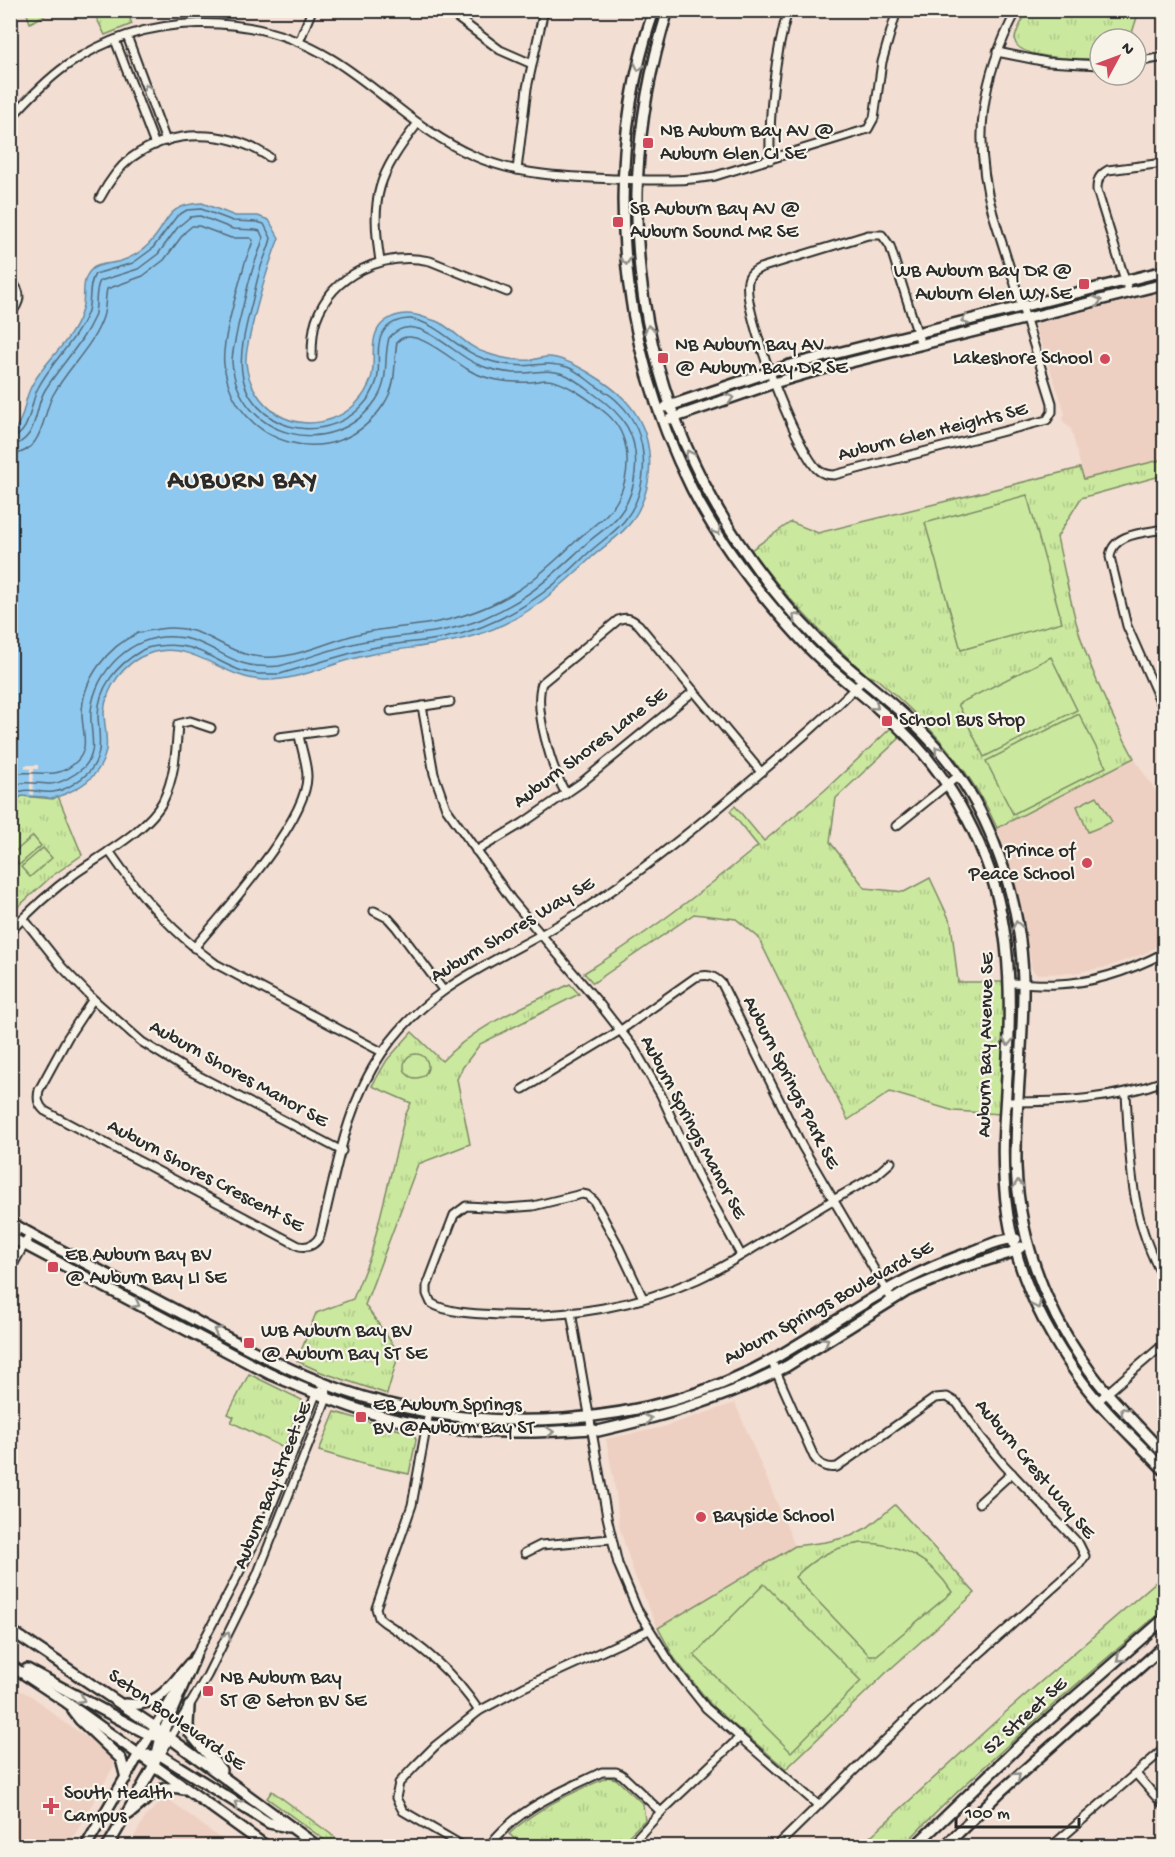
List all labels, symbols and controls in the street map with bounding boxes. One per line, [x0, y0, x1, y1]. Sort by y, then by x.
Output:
north arrow [1088, 27, 1148, 87]
text: N [1116, 39, 1138, 60]
one-way arrow [633, 62, 646, 72]
one-way arrow [141, 84, 154, 94]
place label: NB Auburn Bay AV @ Auburn Glen CI SE [660, 121, 834, 167]
marker: NB Auburn Bay AV @ Auburn Glen CI SE [641, 136, 655, 150]
place label: SB Auburn Bay AV @ Auburn Sound MR SE [630, 199, 800, 245]
marker: SB Auburn Bay AV @ Auburn Sound MR SE [611, 215, 625, 229]
one-way arrow [619, 256, 632, 265]
place label: WB Auburn Bay DR @ Auburn Glen WY SE [894, 261, 1074, 307]
marker: WB Auburn Bay DR @ Auburn Glen WY SE [1077, 277, 1091, 291]
one-way arrow [1092, 295, 1102, 308]
one-way arrow [960, 313, 970, 326]
one-way arrow [643, 324, 656, 334]
place label: NB Auburn Bay AV @ Auburn Bay DR SE [675, 335, 849, 381]
place label: Lakeshore School [953, 348, 1093, 371]
marker: NB Auburn Bay AV @ Auburn Bay DR SE [656, 351, 670, 365]
marker: Lakeshore School [1098, 352, 1112, 366]
one-way arrow [724, 393, 734, 405]
street label: Auburn Glen Heights SE [836, 398, 1032, 468]
one-way arrow [685, 450, 697, 461]
district label: AUBURN BAY [166, 467, 319, 498]
one-way arrow [709, 525, 721, 535]
one-way arrow [792, 613, 803, 624]
street label: Auburn Shores Lane SE [509, 683, 674, 814]
one-way arrow [868, 698, 879, 709]
place label: School Bus Stop [899, 710, 1025, 733]
marker: School Bus Stop [880, 714, 894, 728]
one-way arrow [934, 746, 945, 757]
place label: Prince of Peace School [968, 841, 1077, 887]
marker: Prince of Peace School [1080, 856, 1094, 870]
street label: Auburn Shores Way SE [427, 872, 600, 989]
one-way arrow [1011, 920, 1024, 930]
street label: Auburn Bay Avenue SE [974, 951, 1000, 1138]
street label: Auburn Springs Park SE [736, 993, 844, 1174]
street label: Auburn Shores Manor SE [145, 1016, 333, 1134]
street label: Auburn Springs Manor SE [634, 1032, 751, 1225]
one-way arrow [1002, 1037, 1014, 1046]
street label: Auburn Shores Crescent SE [103, 1115, 309, 1239]
one-way arrow [1012, 1179, 1025, 1188]
street label: Auburn Springs Boulevard SE [720, 1236, 939, 1371]
place label: EB Auburn Bay BV @ Auburn Bay LI SE [65, 1245, 228, 1291]
marker: EB Auburn Bay BV @ Auburn Bay LI SE [46, 1260, 60, 1274]
one-way arrow [130, 1296, 141, 1308]
one-way arrow [1030, 1299, 1042, 1310]
place label: WB Auburn Bay BV @ Auburn Bay ST SE [261, 1321, 429, 1367]
one-way arrow [213, 1327, 223, 1338]
marker: WB Auburn Bay BV @ Auburn Bay ST SE [242, 1336, 256, 1350]
one-way arrow [819, 1338, 830, 1349]
place label: EB Auburn Springs BV @Auburn Bay ST [372, 1395, 535, 1441]
street label: Auburn Crest Way SE [969, 1395, 1100, 1546]
street label: Auburn Bay Street SE [230, 1398, 319, 1573]
one-way arrow [1121, 1408, 1132, 1419]
marker: EB Auburn Springs BV @Auburn Bay ST [354, 1410, 368, 1424]
one-way arrow [643, 1414, 653, 1427]
one-way arrow [545, 1426, 554, 1439]
place label: Bayside School [712, 1506, 835, 1529]
marker: Bayside School [694, 1510, 708, 1524]
one-way arrow [220, 1632, 231, 1643]
one-way arrow [1116, 1651, 1127, 1662]
street label: Seton Boulevard SE [103, 1665, 250, 1778]
place label: NB Auburn Bay ST @ Seton BV SE [220, 1668, 368, 1714]
street label: 52 Street SE [979, 1672, 1074, 1761]
marker: NB Auburn Bay ST @ Seton BV SE [201, 1684, 215, 1698]
one-way arrow [75, 1692, 86, 1703]
one-way arrow [1011, 1772, 1021, 1783]
place label: South Health Campus [64, 1783, 173, 1829]
scale bar [956, 1791, 1079, 1829]
marker: South Health Campus [42, 1797, 60, 1815]
one-way arrow [234, 1799, 244, 1811]
text: 100 m [964, 1804, 1010, 1825]

